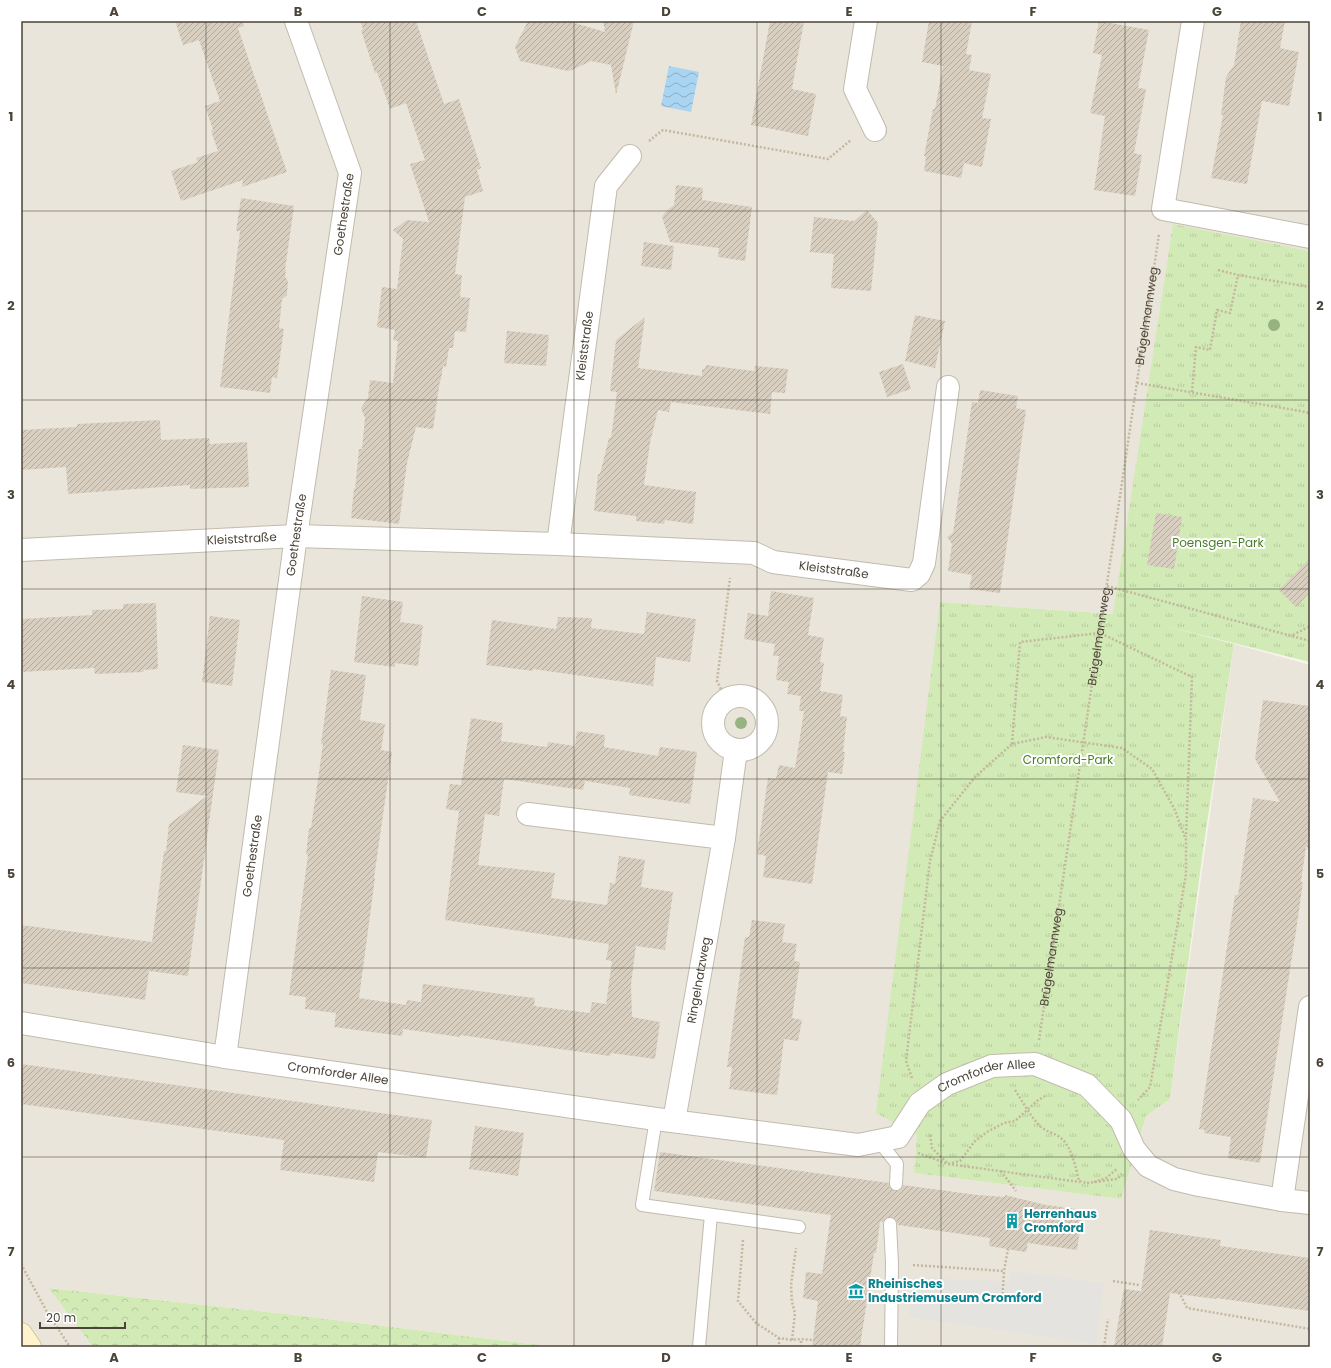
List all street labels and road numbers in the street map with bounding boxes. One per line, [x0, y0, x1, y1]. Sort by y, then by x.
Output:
street label: Goethestraße [329, 172, 358, 257]
street label: Brügelmannweg [1131, 266, 1162, 366]
street label: Kleiststraße [571, 310, 597, 382]
street label: Goethestraße [282, 493, 310, 577]
street label: Kleiststraße [206, 528, 277, 549]
street label: Kleiststraße [798, 556, 870, 582]
street label: Brügelmannweg [1083, 586, 1114, 687]
street label: Goethestraße [238, 814, 266, 898]
street label: Brügelmannweg [1035, 906, 1067, 1007]
street label: Ringelnatzweg [682, 936, 714, 1025]
street label: Cromforder Allee [933, 1055, 1036, 1096]
street label: Cromforder Allee [286, 1057, 390, 1088]

